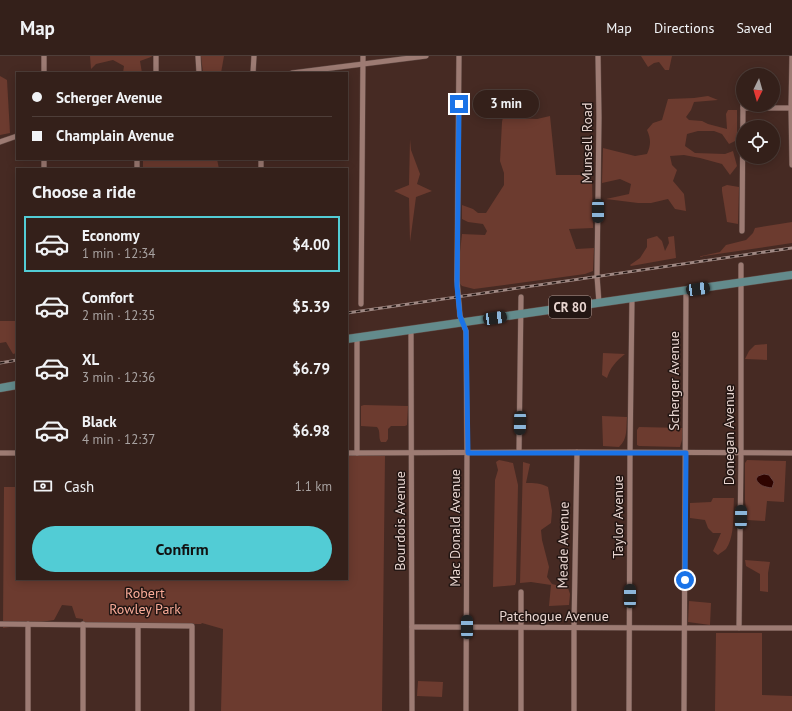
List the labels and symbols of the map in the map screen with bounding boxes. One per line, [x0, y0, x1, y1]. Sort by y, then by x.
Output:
north arrow [736, 68, 780, 112]
callout: 3 min [473, 90, 539, 118]
route end [450, 95, 468, 113]
street label: Munsell Road [578, 103, 596, 183]
car [592, 199, 604, 223]
car [685, 281, 711, 297]
road number: CR 80 [549, 296, 591, 318]
car [482, 310, 508, 326]
street label: Scherger Avenue [665, 331, 683, 431]
street label: Donegan Avenue [720, 385, 738, 485]
car [514, 411, 526, 435]
street label: Mac Donald Avenue [446, 469, 464, 587]
street label: Bourdois Avenue [391, 471, 409, 571]
street label: Taylor Avenue [609, 475, 627, 559]
street label: Meade Avenue [553, 501, 573, 589]
car [735, 505, 747, 529]
route start [676, 571, 694, 589]
park label: Robert Rowley Park [109, 584, 181, 618]
car [624, 584, 636, 608]
street label: Patchogue Avenue [499, 607, 609, 625]
car [461, 615, 473, 639]

